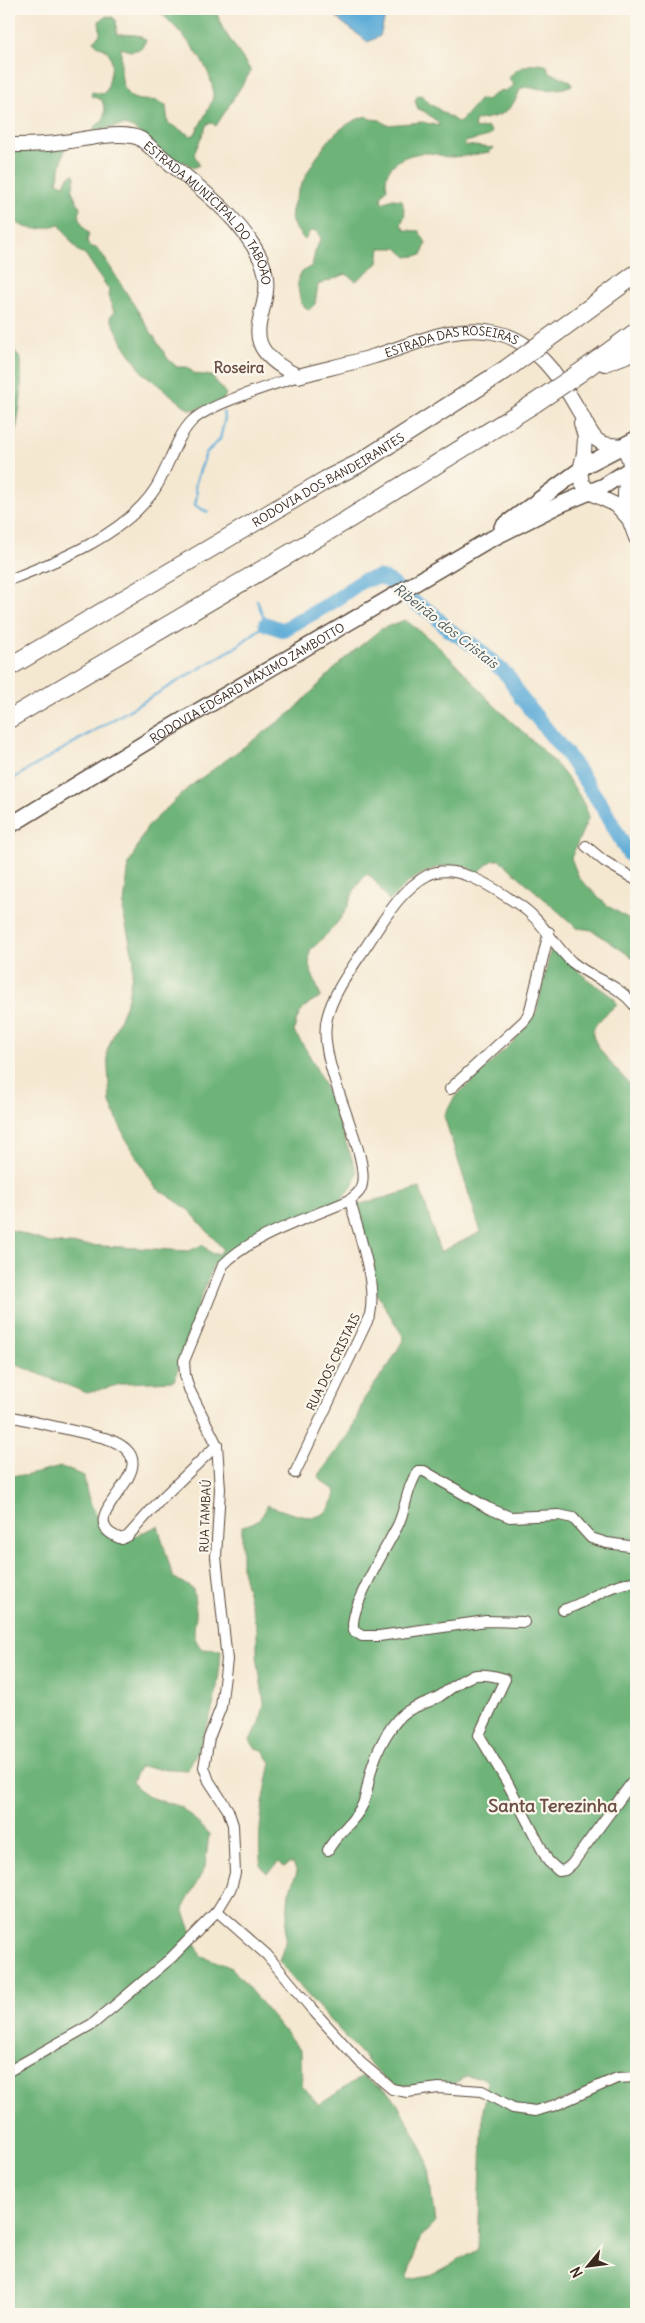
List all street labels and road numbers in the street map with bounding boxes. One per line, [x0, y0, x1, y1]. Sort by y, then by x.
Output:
street label: ESTRADA MUNICIPAL DO TABOÃO [141, 137, 274, 286]
street label: ESTRADA DAS ROSEIRAS [383, 323, 522, 360]
street label: RODOVIA DOS BANDEIRANTES [249, 429, 407, 530]
street label: RODOVIA EDGARD MÁXIMO ZAMBOTTO [147, 619, 347, 746]
street label: RUA DOS CRISTAIS [303, 1311, 363, 1413]
street label: RUA TAMBAÚ [196, 1479, 214, 1553]

